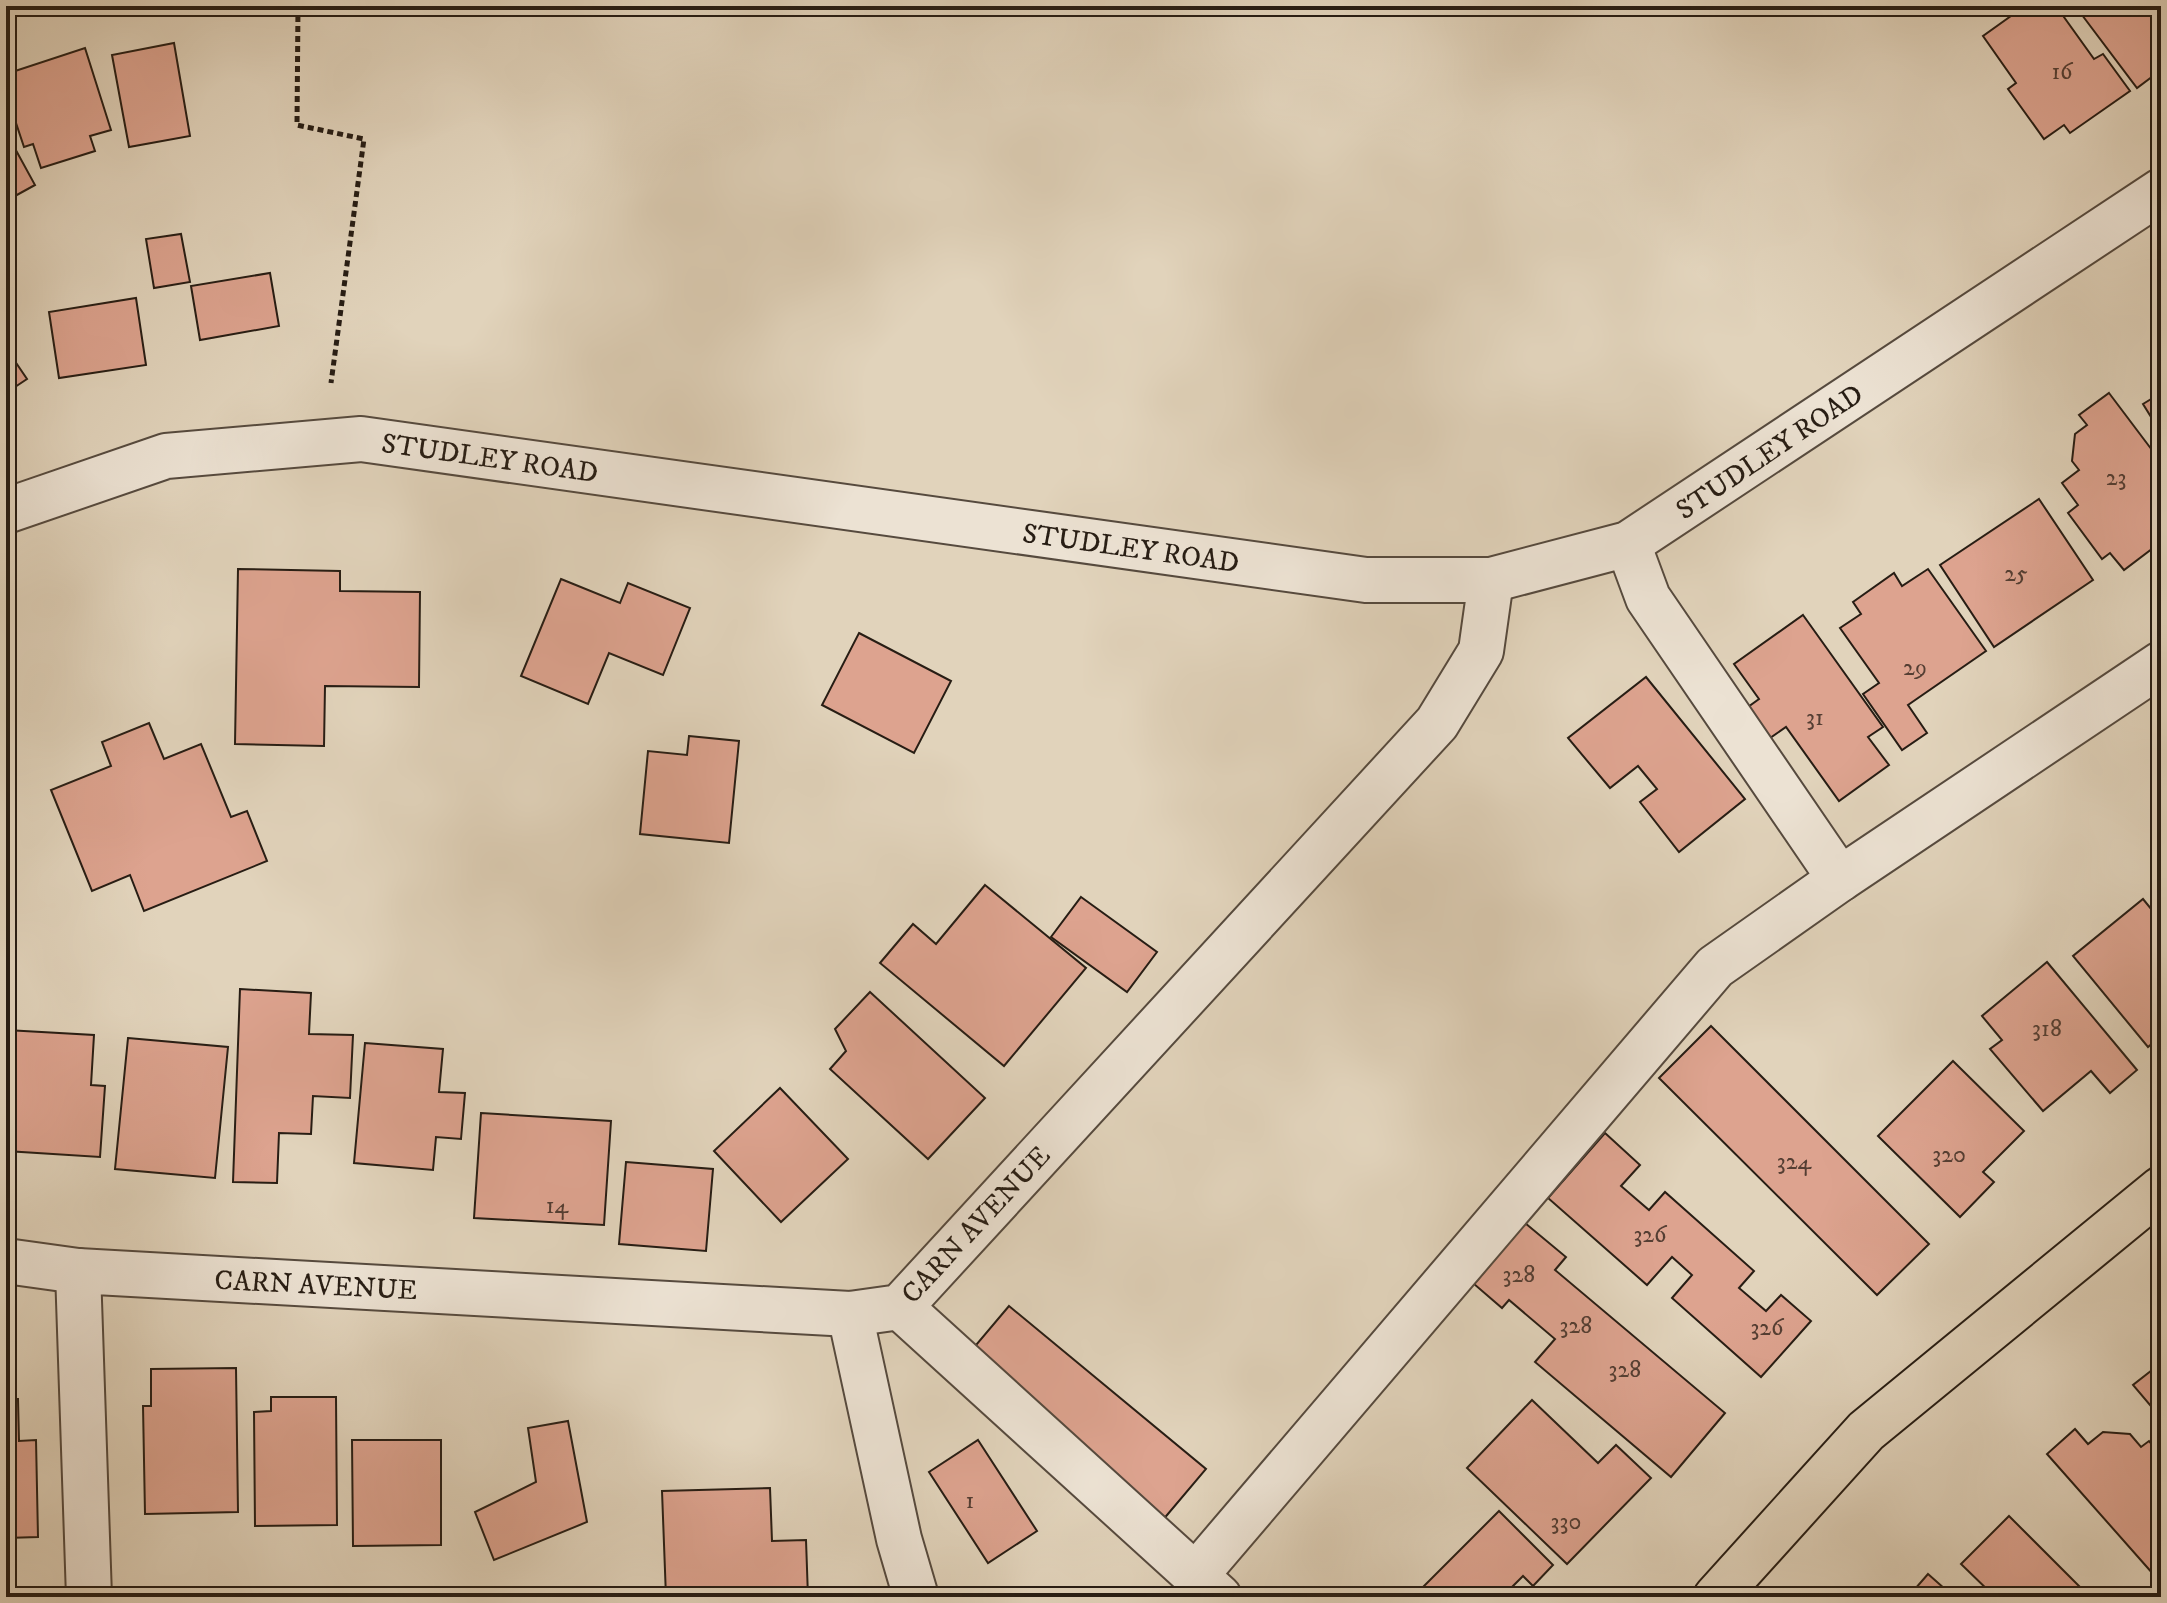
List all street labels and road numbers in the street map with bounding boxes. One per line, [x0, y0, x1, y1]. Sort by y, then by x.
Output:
street label: STUDLEY ROAD [1670, 377, 1870, 528]
street label: STUDLEY ROAD [379, 426, 600, 491]
street label: STUDLEY ROAD [1020, 516, 1241, 581]
street label: CARN AVENUE [894, 1139, 1058, 1311]
street label: CARN AVENUE [214, 1263, 418, 1308]

